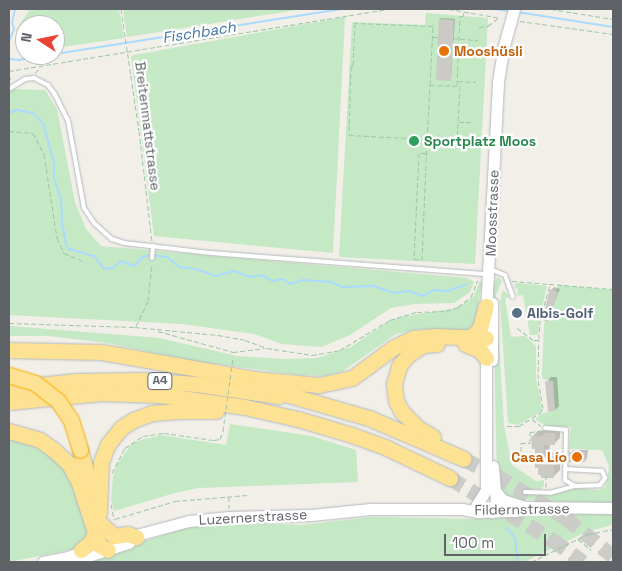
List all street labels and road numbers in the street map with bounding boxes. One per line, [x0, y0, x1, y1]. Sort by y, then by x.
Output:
street label: Breitenmattstrasse [132, 61, 164, 191]
street label: Moosstrasse [482, 169, 502, 257]
road number: A4 [146, 372, 174, 391]
street label: Fildernstrasse [474, 500, 570, 518]
street label: Luzernerstrasse [198, 506, 308, 528]

